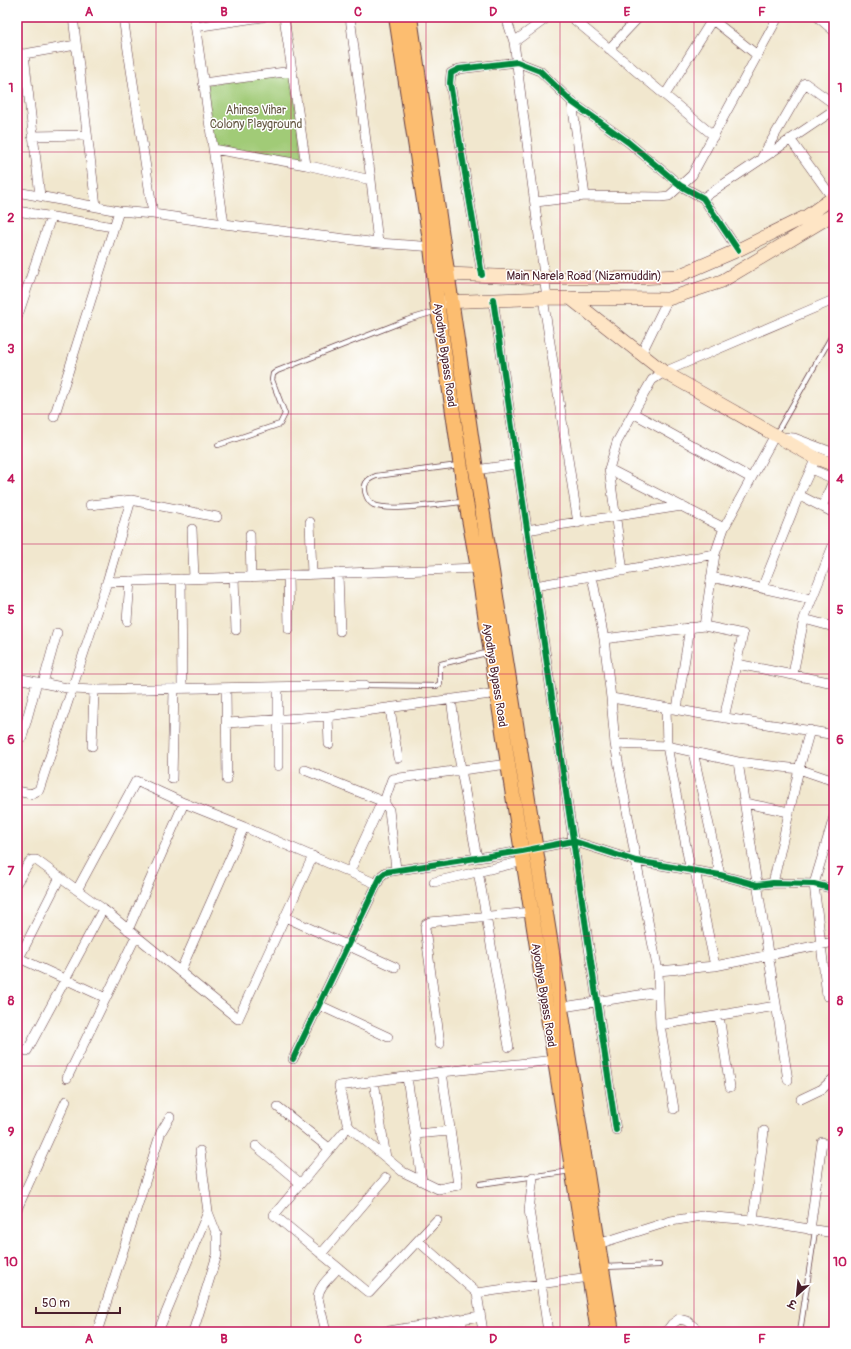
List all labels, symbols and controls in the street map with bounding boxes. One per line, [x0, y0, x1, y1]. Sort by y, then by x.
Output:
text: A [85, 4, 94, 20]
text: B [220, 4, 228, 20]
text: C [354, 4, 362, 20]
text: D [489, 4, 497, 20]
text: E [624, 4, 631, 20]
text: F [758, 4, 766, 20]
text: 1 [8, 80, 14, 96]
text: 1 [837, 80, 843, 96]
park label: Ahinsa Vihar Colony Playground [210, 103, 302, 132]
text: 2 [7, 210, 15, 226]
text: 2 [836, 210, 844, 226]
street label: Main Narela Road (Nizamuddin) [506, 269, 662, 284]
street label: Ayodhya Bypass Road [430, 302, 459, 408]
text: 3 [7, 341, 15, 357]
text: 3 [836, 341, 844, 357]
text: 4 [7, 471, 15, 487]
text: 4 [836, 471, 844, 487]
text: 5 [7, 602, 15, 618]
text: 5 [836, 602, 844, 618]
street label: Ayodhya Bypass Road [479, 622, 510, 728]
text: 6 [7, 732, 15, 748]
text: 6 [836, 732, 844, 748]
text: 7 [8, 863, 15, 879]
text: 7 [837, 863, 844, 879]
street label: Ayodhya Bypass Road [528, 942, 559, 1048]
text: 8 [8, 993, 15, 1009]
text: 8 [837, 993, 844, 1009]
text: 9 [8, 1124, 15, 1140]
text: 9 [837, 1124, 844, 1140]
text: 10 [4, 1254, 18, 1270]
text: 10 [833, 1254, 847, 1270]
north arrow [777, 1275, 817, 1315]
scale bar [36, 1289, 120, 1315]
text: उ [785, 1295, 800, 1311]
text: 50 m [42, 1296, 70, 1311]
text: A [85, 1331, 94, 1347]
text: B [220, 1331, 228, 1347]
text: C [354, 1331, 362, 1347]
text: D [489, 1331, 497, 1347]
text: E [624, 1331, 631, 1347]
text: F [758, 1331, 766, 1347]

